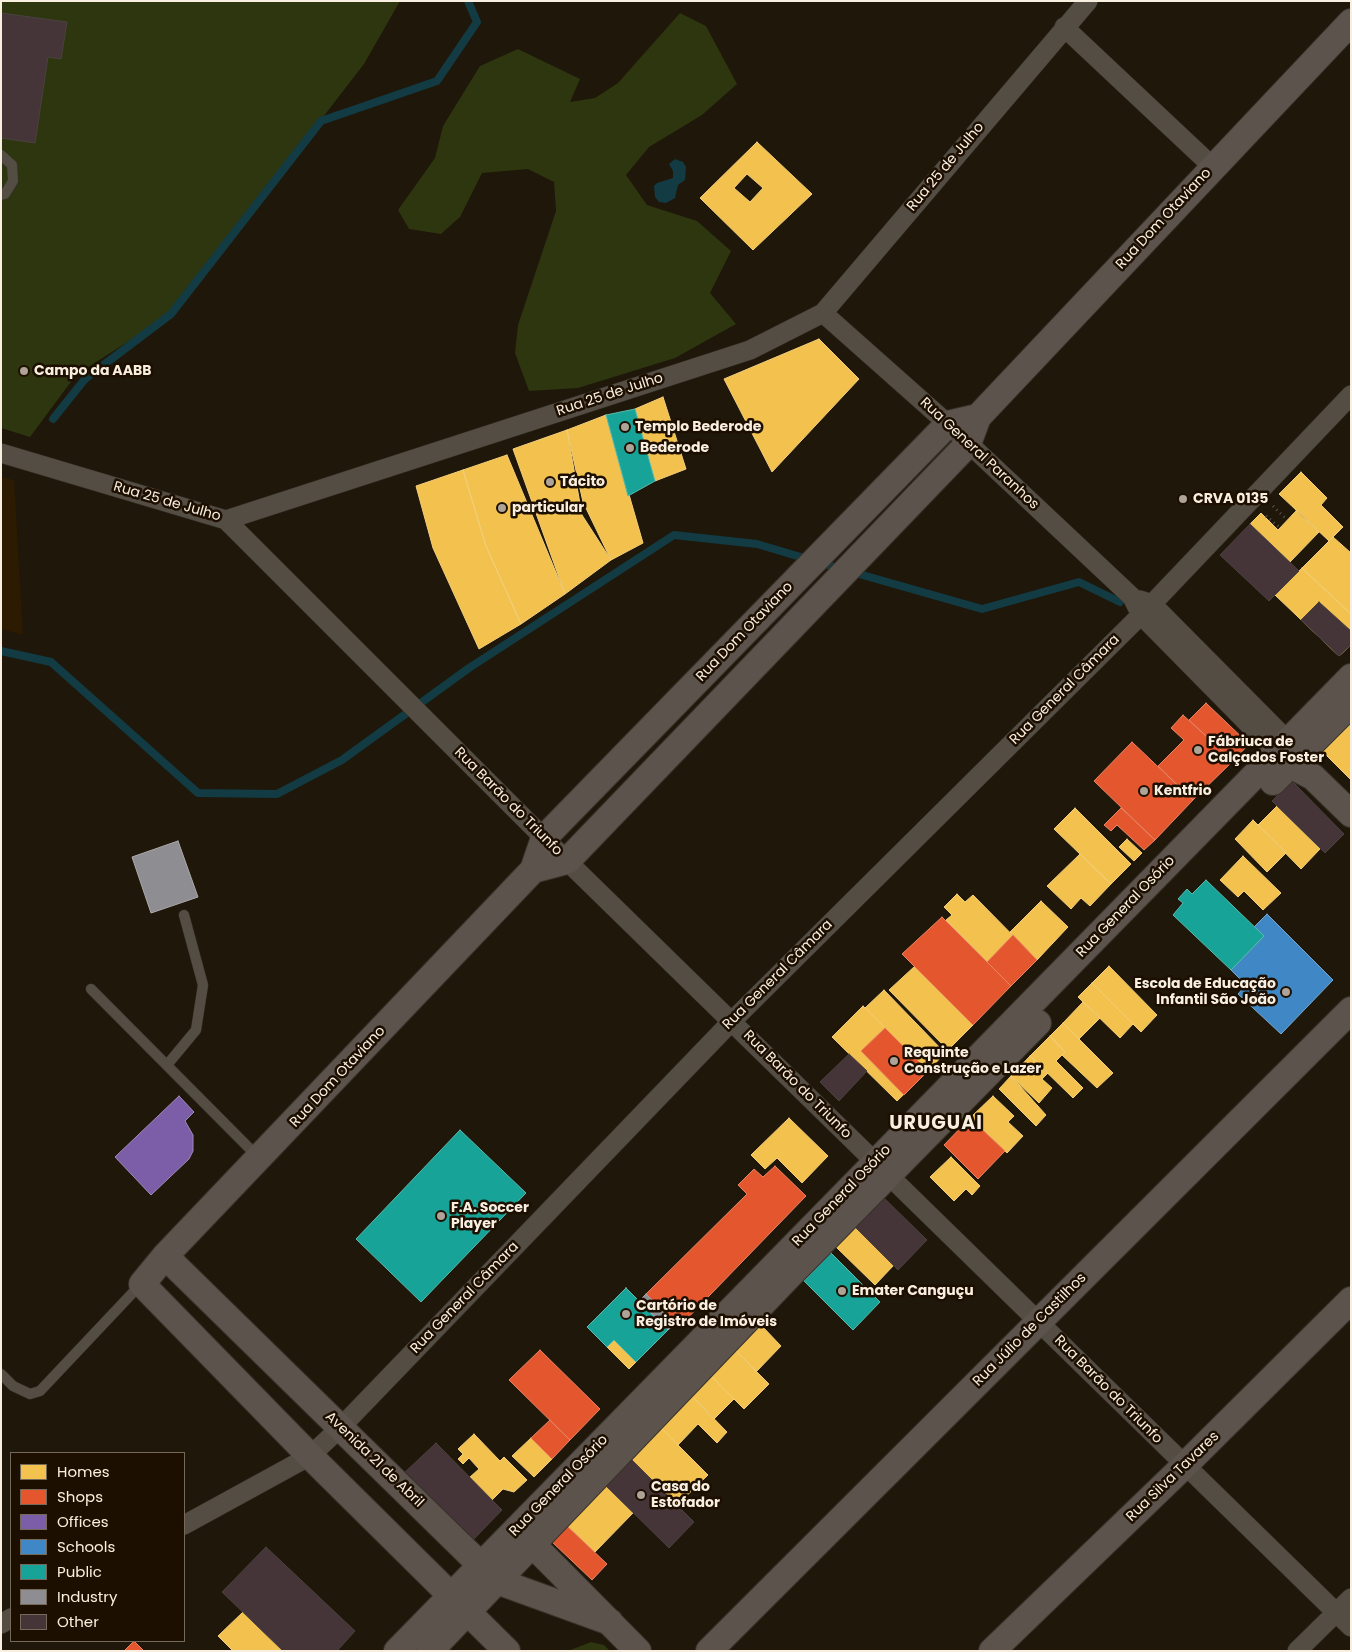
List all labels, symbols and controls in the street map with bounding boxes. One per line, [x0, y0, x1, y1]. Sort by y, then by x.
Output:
street label: Rua 25 de Julho [904, 119, 988, 215]
street label: Rua Dom Otaviano [1113, 165, 1215, 273]
place label: Campo da AABB [34, 363, 151, 379]
marker: Campo da AABB [18, 365, 30, 377]
street label: Rua 25 de Julho [555, 370, 665, 420]
street label: Rua General Paranhos [916, 395, 1042, 513]
place label: Templo Bederode [635, 419, 761, 435]
marker: Templo Bederode [619, 421, 631, 433]
place label: Bederode [640, 440, 709, 456]
marker: Bederode [624, 442, 636, 454]
place label: Tácito [560, 474, 605, 490]
marker: Tácito [544, 476, 556, 488]
street label: Rua 25 de Julho [111, 479, 223, 525]
place label: CRVA 0135 [1193, 491, 1268, 507]
marker: CRVA 0135 [1177, 493, 1189, 505]
place label: particular [512, 500, 584, 516]
marker: particular [496, 502, 508, 514]
street label: Rua Dom Otaviano [693, 579, 797, 685]
street label: Rua General Câmara [1007, 632, 1123, 748]
place label: Fábriuca de Calçados Foster [1208, 734, 1324, 766]
street label: Rua Barão do Triunfo [450, 744, 566, 860]
marker: Fábriuca de Calçados Foster [1192, 744, 1204, 756]
place label: Kentfrio [1154, 783, 1212, 799]
marker: Kentfrio [1138, 785, 1150, 797]
street label: Rua General Osório [1073, 853, 1179, 961]
street label: Rua General Câmara [720, 917, 836, 1033]
place label: Escola de Educação Infantil São João [1134, 976, 1276, 1009]
marker: Escola de Educação Infantil São João [1280, 986, 1292, 998]
street label: Rua Dom Otaviano [287, 1023, 389, 1131]
street label: Rua Barão do Triunfo [739, 1027, 855, 1143]
place label: Requinte Construção e Lazer [904, 1045, 1041, 1078]
marker: Requinte Construção e Lazer [888, 1055, 900, 1067]
district label: URUGUAI [888, 1113, 984, 1135]
street label: Rua General Osório [789, 1142, 895, 1250]
place label: F.A. Soccer Player [451, 1200, 529, 1232]
marker: F.A. Soccer Player [435, 1210, 447, 1222]
street label: Rua General Câmara [407, 1239, 523, 1357]
street label: Rua Júlio de Castilhos [970, 1270, 1090, 1390]
place label: Emater Canguçu [852, 1283, 974, 1299]
marker: Emater Canguçu [836, 1285, 848, 1297]
place label: Cartório de Registro de Imóveis [636, 1298, 777, 1330]
marker: Cartório de Registro de Imóveis [620, 1308, 632, 1320]
street label: Rua Barão do Triunfo [1050, 1332, 1166, 1448]
street label: Avenida 21 de Abril [321, 1409, 427, 1511]
street label: Rua Silva Tavares [1123, 1428, 1223, 1526]
street label: Rua General Osório [506, 1432, 612, 1540]
legend [10, 1452, 185, 1642]
text: Homes [57, 1461, 110, 1482]
place label: Casa do Estofador [651, 1479, 720, 1511]
text: Shops [57, 1486, 103, 1507]
marker: Casa do Estofador [635, 1489, 647, 1501]
text: Offices [57, 1511, 109, 1532]
text: Schools [57, 1536, 115, 1557]
text: Public [57, 1561, 102, 1582]
text: Industry [57, 1586, 117, 1607]
text: Other [57, 1611, 99, 1632]

